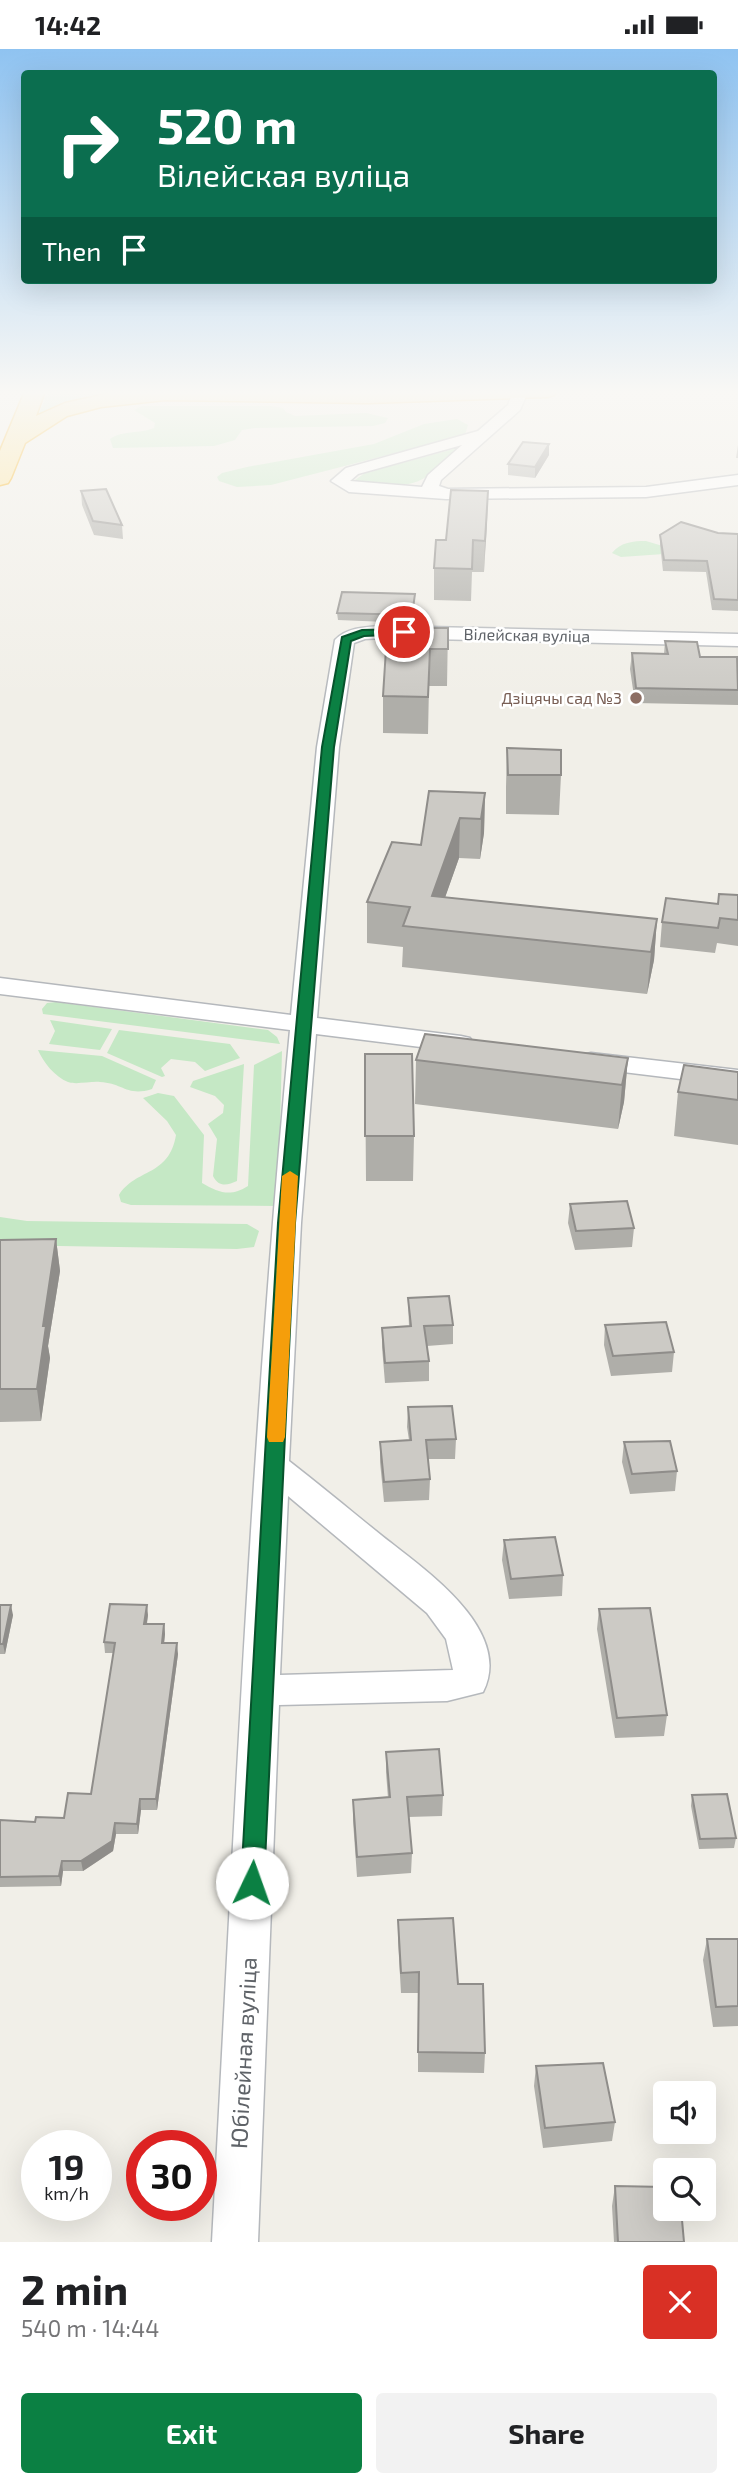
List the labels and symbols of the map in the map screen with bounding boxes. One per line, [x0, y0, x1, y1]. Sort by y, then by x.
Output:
pin [374, 602, 434, 662]
street label: Вілейская вуліца [464, 624, 590, 646]
place label: Дзіцячы сад №3 [502, 688, 622, 707]
marker: Дзіцячы сад №3 [628, 690, 644, 706]
position arrow [215, 1846, 289, 1920]
street label: Юбілейная вуліца [224, 1956, 263, 2150]
speed limit sign: 30 [126, 2130, 217, 2221]

